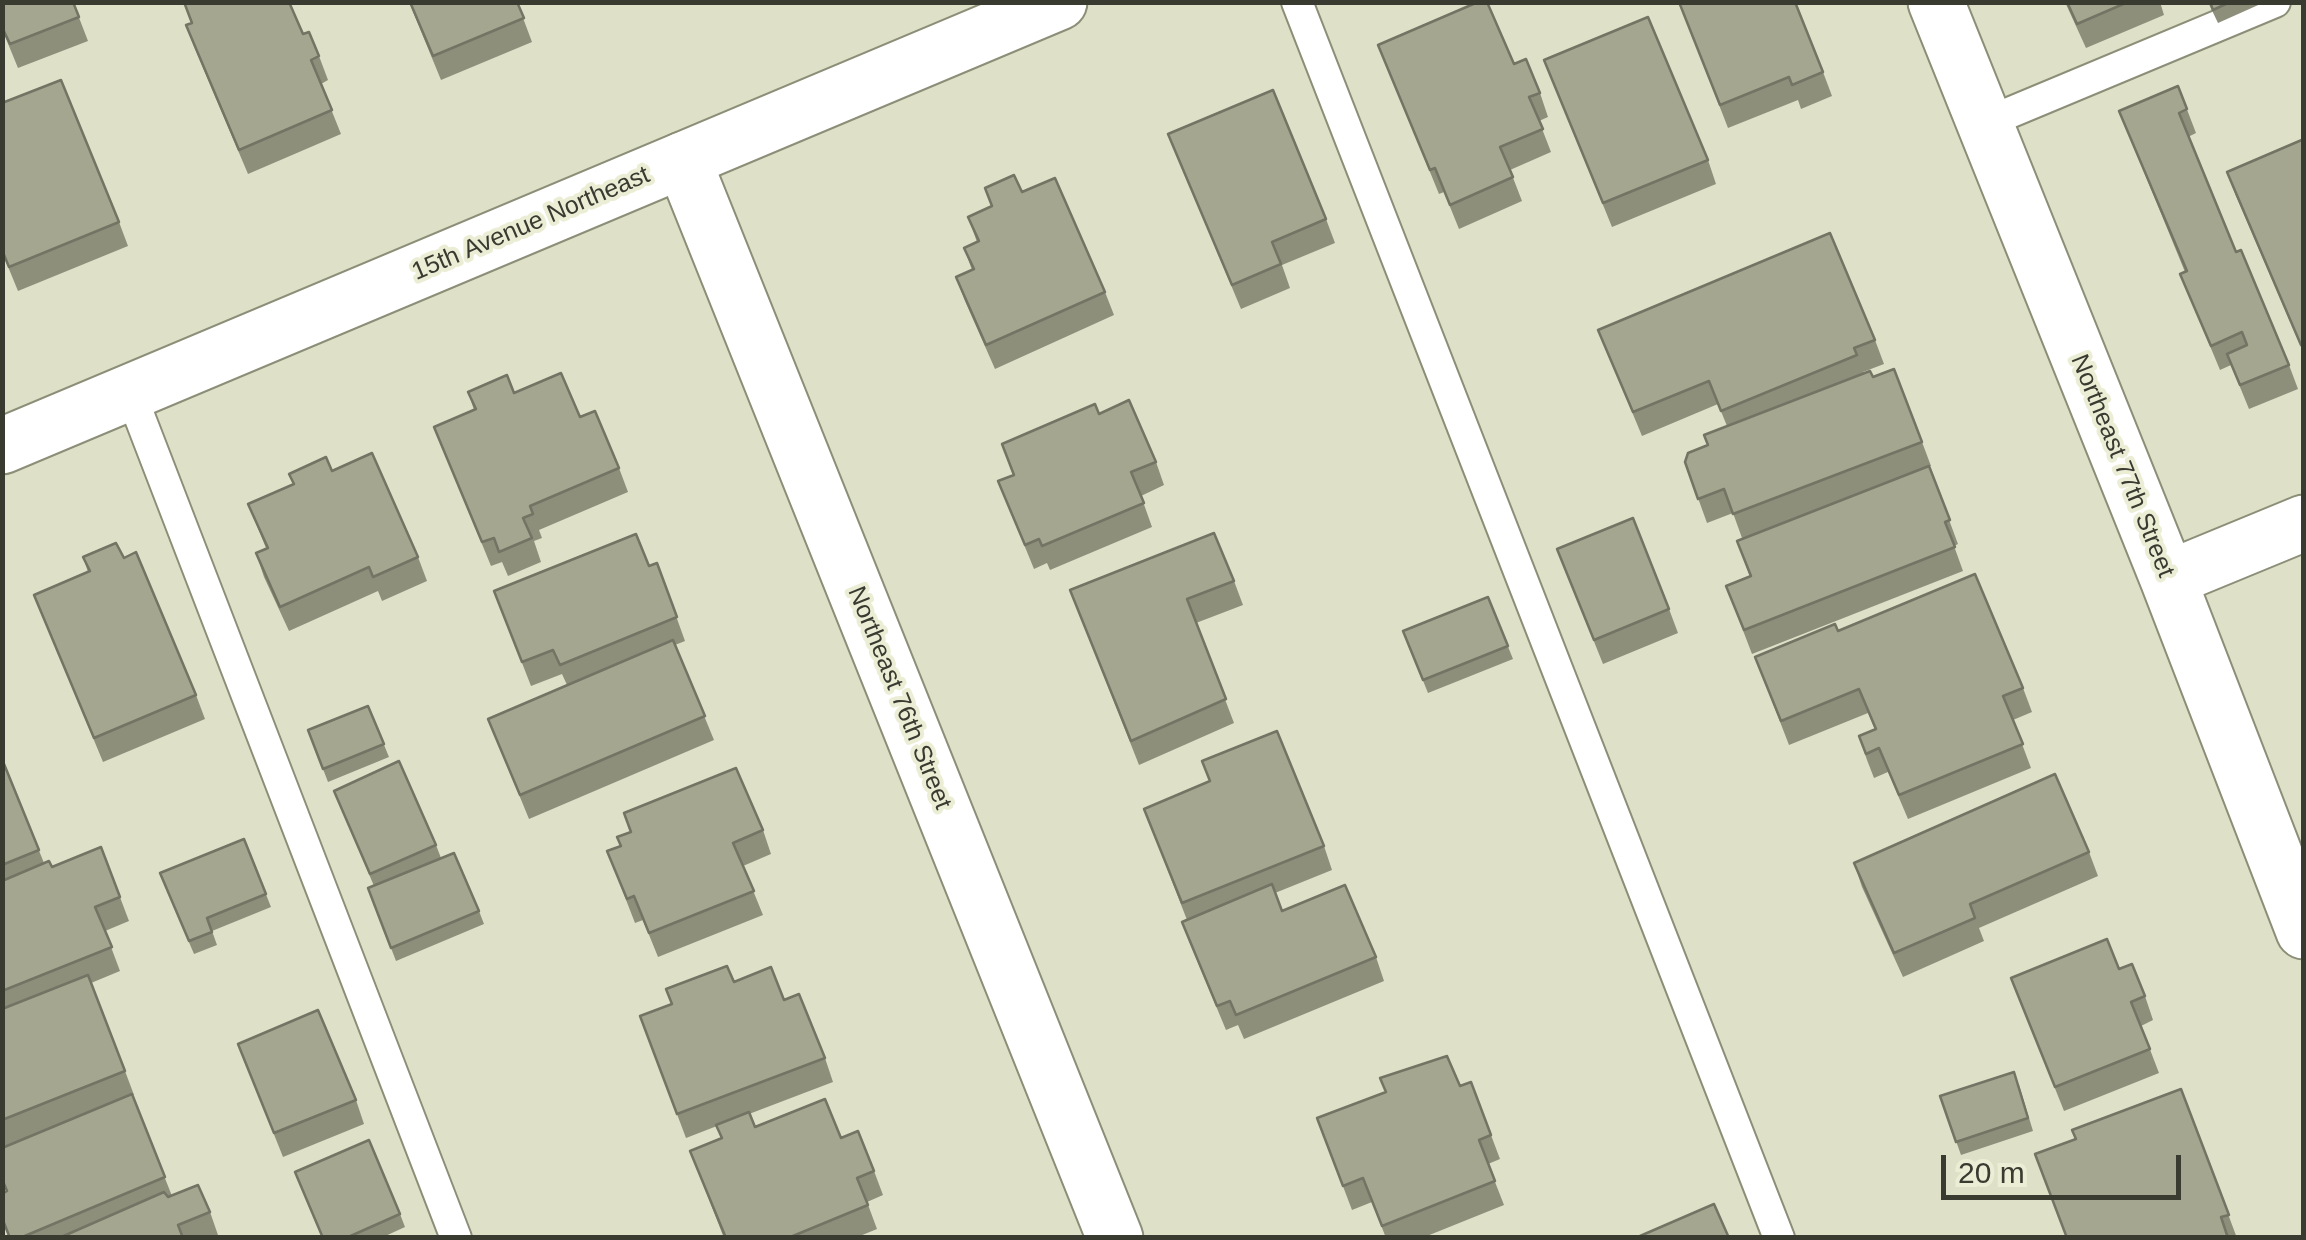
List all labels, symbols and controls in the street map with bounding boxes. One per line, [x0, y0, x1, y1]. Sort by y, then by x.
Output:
street label: 15th Avenue Northeast [408, 160, 654, 288]
street label: Northeast 77th Street [2064, 350, 2180, 582]
street label: Northeast 76th Street [841, 582, 957, 814]
scale bar [1946, 1135, 2186, 1197]
text: 20 m [1958, 1156, 2025, 1189]

